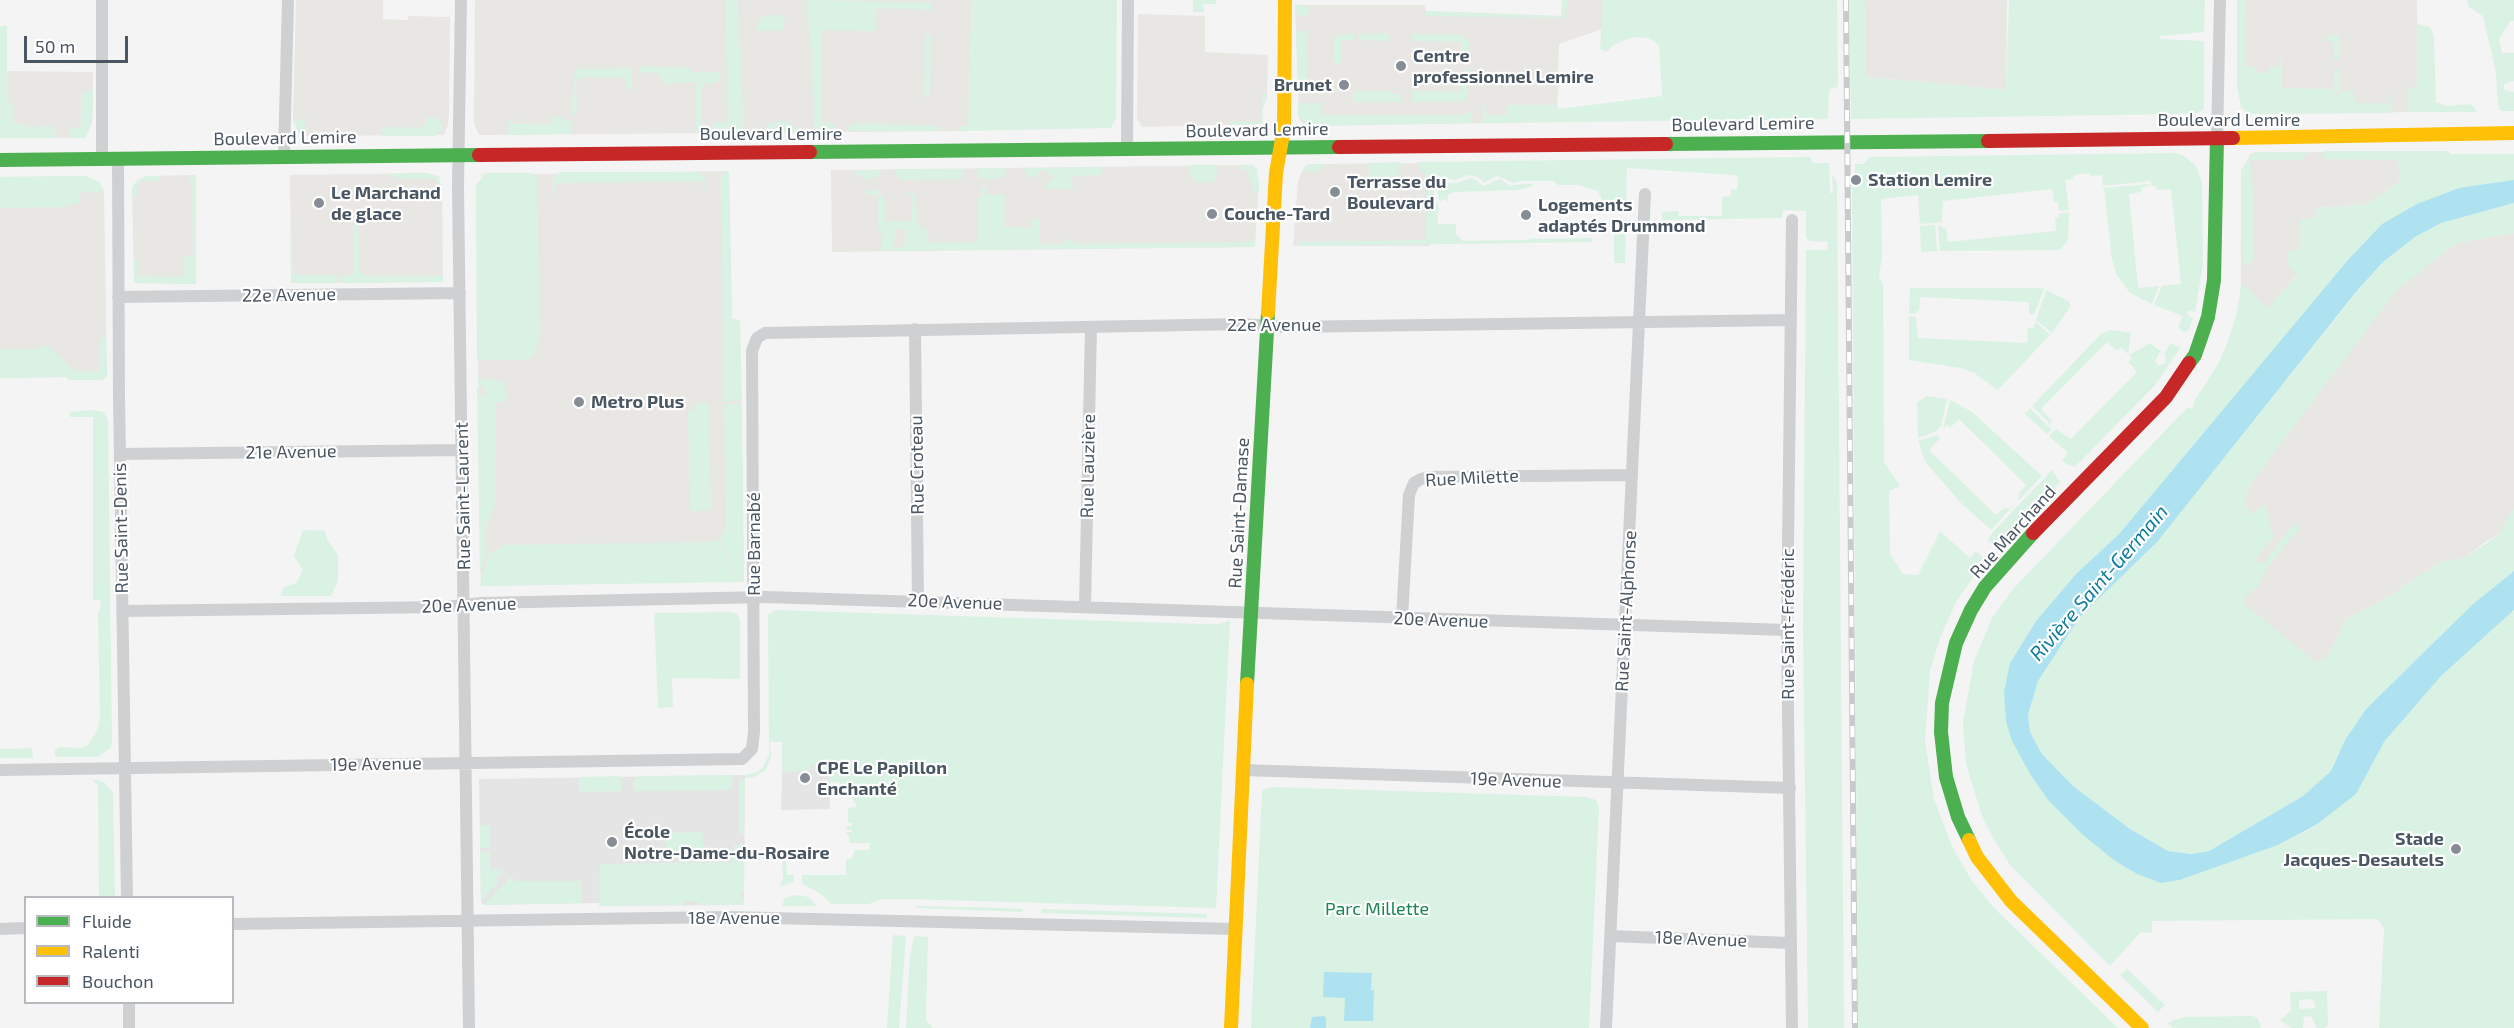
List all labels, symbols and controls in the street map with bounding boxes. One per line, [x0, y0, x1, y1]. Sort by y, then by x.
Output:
scale bar [27, 24, 130, 62]
text: 50 m [35, 35, 75, 57]
place label: Centre professionnel Lemire [1413, 45, 1594, 88]
marker: Centre professionnel Lemire [1394, 59, 1408, 73]
place label: Brunet [1274, 74, 1332, 96]
marker: Brunet [1337, 78, 1351, 92]
street label: Boulevard Lemire [2157, 109, 2301, 131]
street label: Boulevard Lemire [1671, 112, 1815, 136]
street label: Boulevard Lemire [1185, 118, 1329, 142]
street label: Boulevard Lemire [699, 123, 843, 145]
street label: Boulevard Lemire [213, 126, 357, 150]
place label: Station Lemire [1868, 169, 1992, 191]
place label: Terrasse du Boulevard [1347, 171, 1446, 213]
marker: Station Lemire [1849, 173, 1863, 187]
place label: Le Marchand de glace [331, 182, 441, 224]
marker: Terrasse du Boulevard [1328, 185, 1342, 199]
place label: Logements adaptés Drummond [1538, 194, 1706, 236]
marker: Le Marchand de glace [312, 196, 326, 210]
place label: Couche-Tard [1224, 203, 1330, 225]
marker: Couche-Tard [1205, 207, 1219, 221]
marker: Logements adaptés Drummond [1519, 208, 1533, 222]
street label: 22e Avenue [242, 283, 336, 307]
street label: 22e Avenue [1227, 314, 1321, 336]
place label: Metro Plus [591, 391, 684, 413]
marker: Metro Plus [572, 395, 586, 409]
street label: Rue Lauzière [1076, 414, 1100, 518]
street label: Rue Croteau [905, 415, 929, 515]
street label: Rue Saint-Laurent [451, 422, 475, 570]
street label: Rue Saint-Damase [1224, 437, 1254, 589]
street label: 21e Avenue [245, 440, 337, 464]
street label: Rue Saint-Denis [109, 463, 133, 593]
street label: Rue Milette [1425, 465, 1519, 491]
street label: Rue Marchand [1966, 481, 2060, 583]
street label: Rue Barnabé [743, 492, 765, 596]
water label: Rivière Saint-Germain [2025, 500, 2173, 666]
street label: Rue Saint-Alphonse [1611, 530, 1641, 692]
street label: Rue Saint-Frédéric [1777, 548, 1799, 700]
street label: 20e Avenue [907, 590, 1003, 614]
street label: 20e Avenue [421, 593, 517, 617]
street label: 20e Avenue [1393, 608, 1489, 632]
street label: 19e Avenue [330, 752, 422, 776]
place label: CPE Le Papillon Enchanté [817, 757, 947, 800]
street label: 19e Avenue [1470, 768, 1562, 792]
marker: CPE Le Papillon Enchanté [798, 771, 812, 785]
place label: École Notre-Dame-du-Rosaire [624, 821, 830, 864]
place label: Stade Jacques-Desautels [2284, 828, 2444, 870]
marker: École Notre-Dame-du-Rosaire [605, 835, 619, 849]
marker: Stade Jacques-Desautels [2449, 842, 2463, 856]
legend [24, 896, 234, 1004]
park label: Parc Millette [1325, 898, 1429, 920]
street label: 18e Avenue [688, 907, 780, 929]
text: Fluide [82, 910, 132, 932]
street label: 18e Avenue [1655, 927, 1747, 951]
text: Ralenti [82, 940, 140, 962]
text: Bouchon [82, 970, 154, 992]

